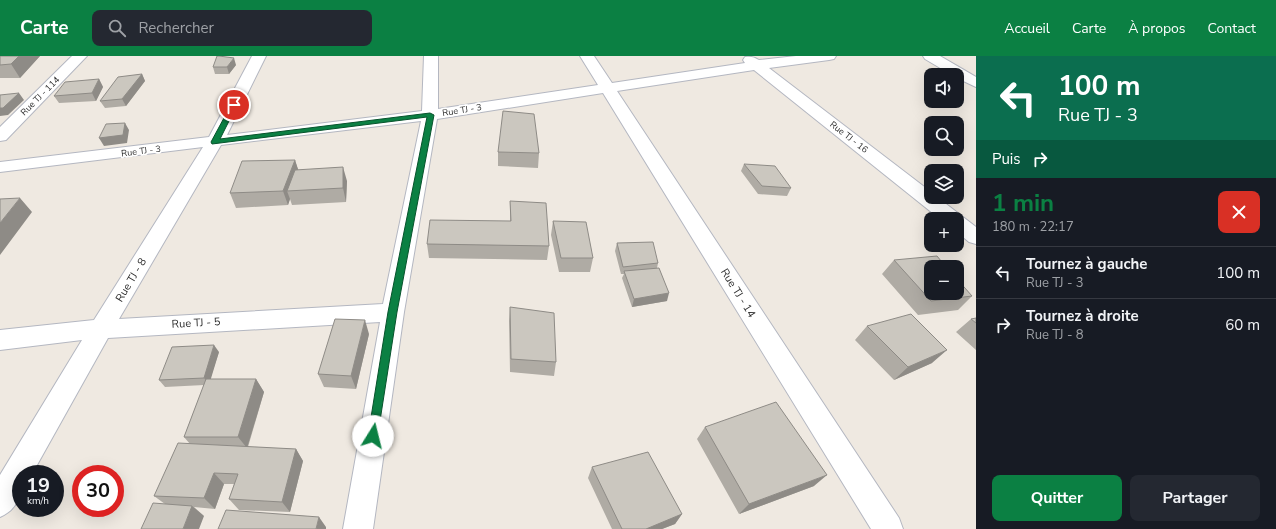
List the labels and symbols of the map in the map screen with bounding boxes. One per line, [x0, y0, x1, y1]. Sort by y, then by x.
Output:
street label: Rue TJ - 114 [18, 73, 63, 118]
pin [217, 88, 251, 122]
street label: Rue TJ - 3 [441, 101, 483, 119]
street label: Rue TJ - 16 [827, 118, 871, 156]
street label: Rue TJ - 3 [120, 143, 162, 159]
street label: Rue TJ - 8 [112, 255, 150, 305]
street label: Rue TJ - 14 [717, 266, 759, 321]
street label: Rue TJ - 5 [171, 314, 221, 332]
position arrow [352, 415, 394, 457]
speed limit sign: 30 [72, 465, 124, 517]

